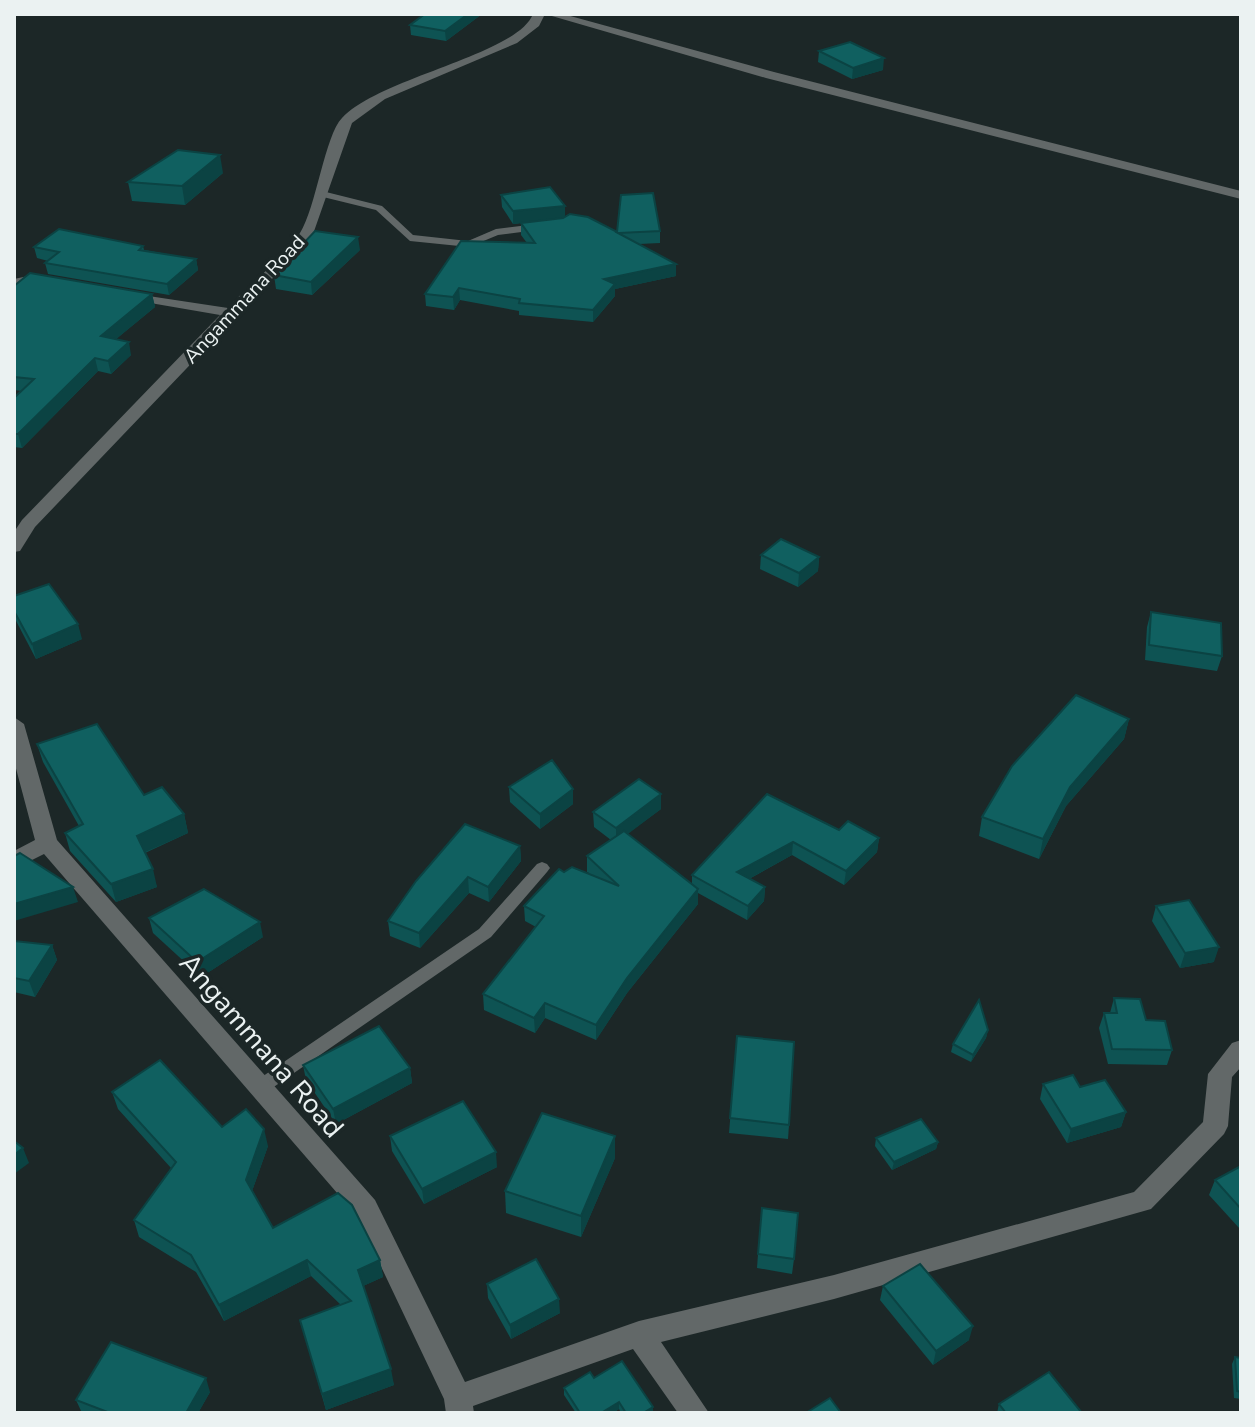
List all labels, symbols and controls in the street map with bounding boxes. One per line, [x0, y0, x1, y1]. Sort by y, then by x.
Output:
street label: Angammana Road [178, 229, 311, 370]
street label: Angammana Road [170, 945, 352, 1146]

